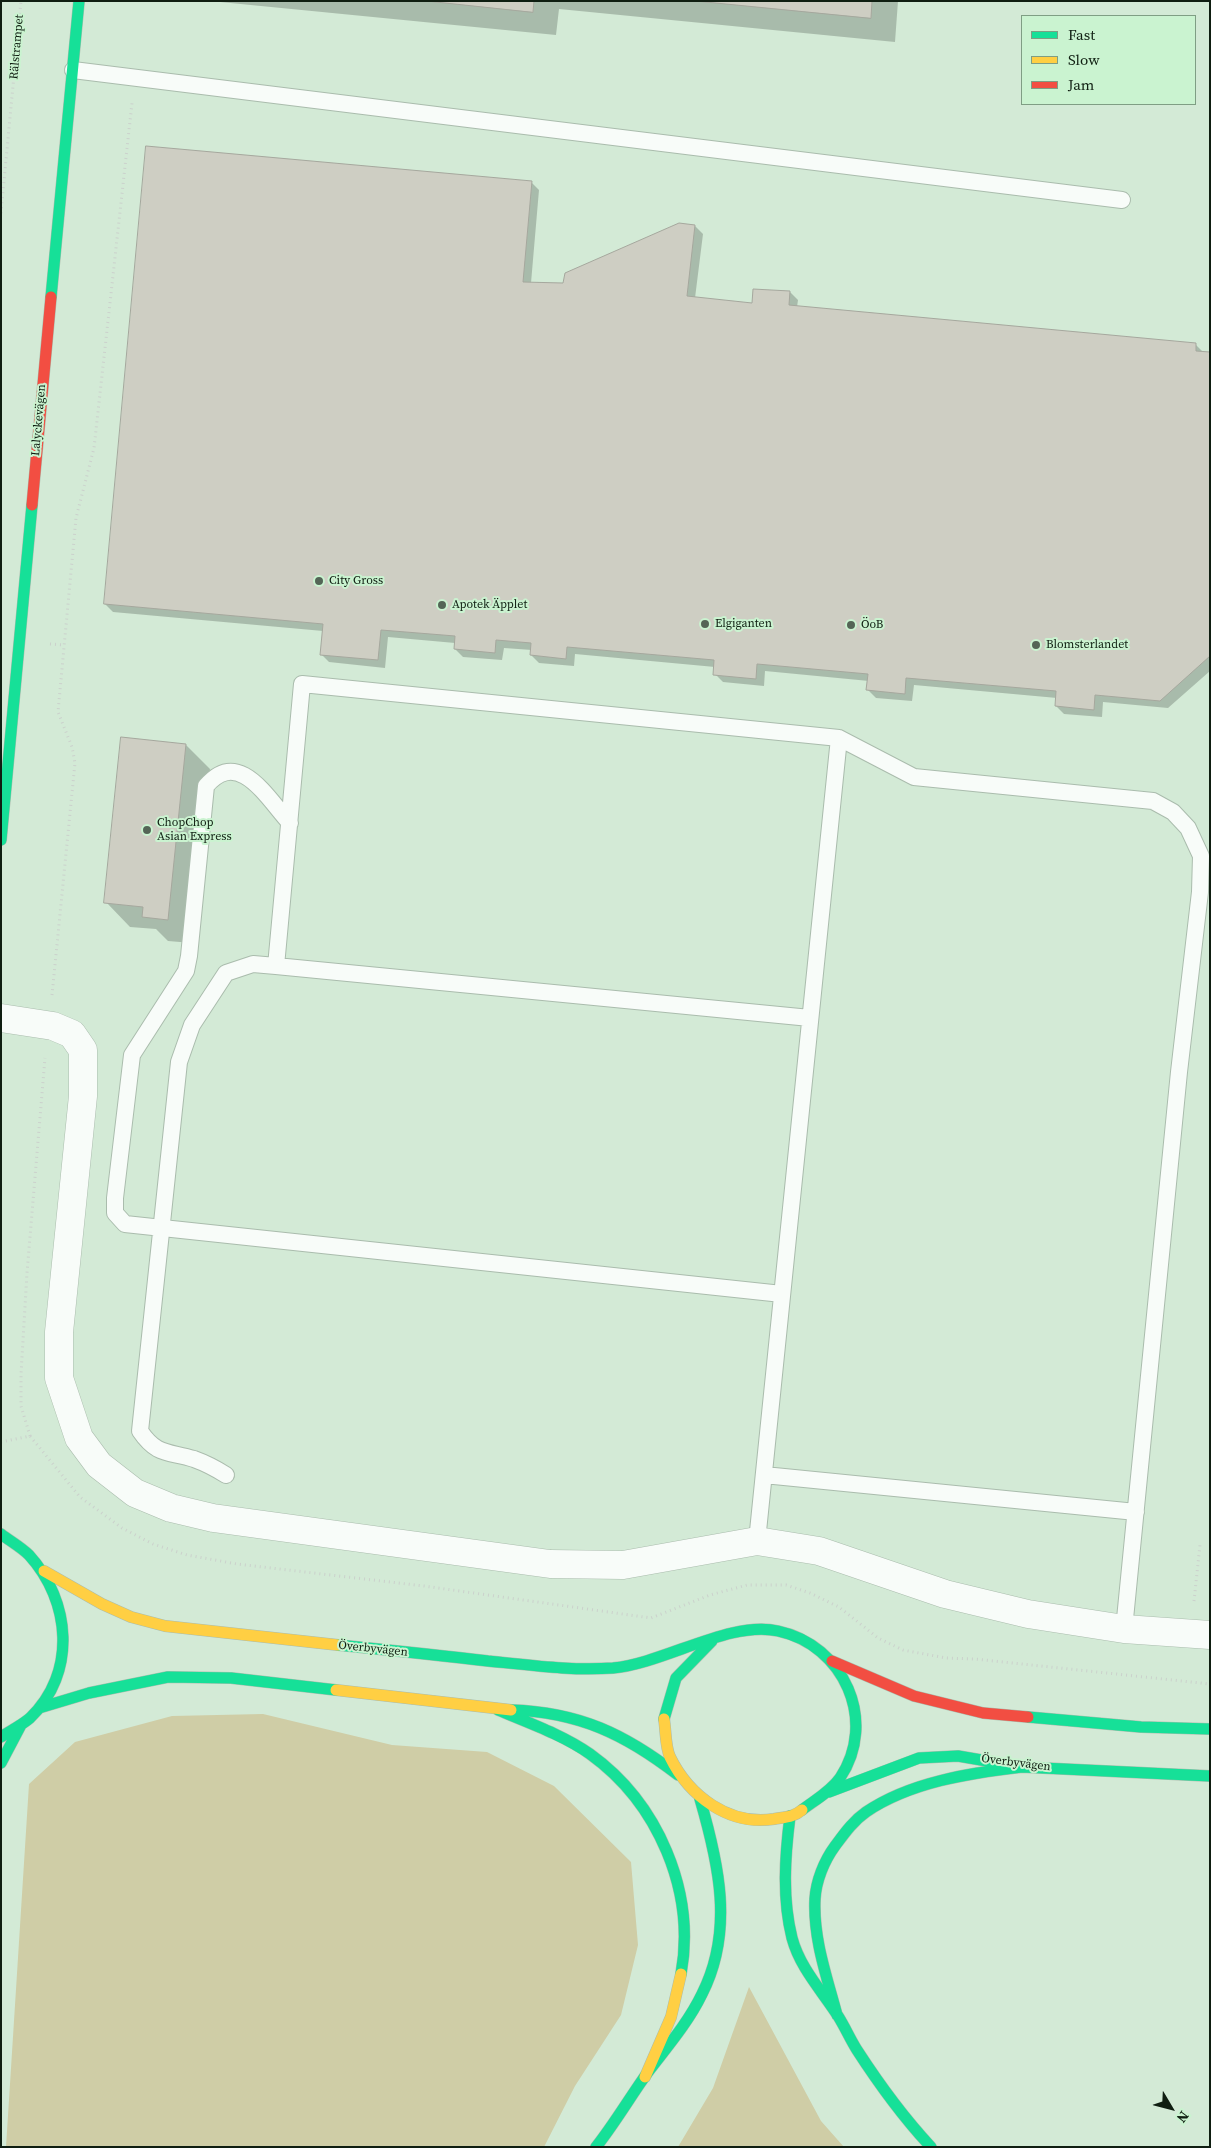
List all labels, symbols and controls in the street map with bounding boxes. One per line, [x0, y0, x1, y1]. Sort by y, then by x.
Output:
street label: Rälstrampet [7, 14, 27, 80]
legend [1021, 15, 1196, 105]
text: Fast [1068, 24, 1095, 45]
text: Slow [1068, 49, 1100, 70]
text: Jam [1068, 74, 1094, 95]
street label: Lalyckevägen [29, 384, 49, 456]
place label: City Gross [329, 574, 383, 588]
marker: City Gross [313, 575, 325, 587]
place label: Apotek Äpplet [452, 598, 527, 612]
marker: Apotek Äpplet [436, 599, 448, 611]
place label: Elgiganten [715, 617, 772, 631]
marker: Elgiganten [699, 618, 711, 630]
place label: ÖoB [861, 618, 883, 632]
marker: ÖoB [845, 619, 857, 631]
place label: Blomsterlandet [1046, 638, 1128, 652]
marker: Blomsterlandet [1030, 639, 1042, 651]
place label: ChopChop Asian Express [157, 816, 232, 844]
marker: ChopChop Asian Express [141, 824, 153, 836]
street label: Överbyvägen [338, 1638, 408, 1660]
street label: Överbyvägen [980, 1752, 1052, 1774]
north arrow [1146, 2083, 1196, 2133]
text: N [1172, 2107, 1194, 2127]

